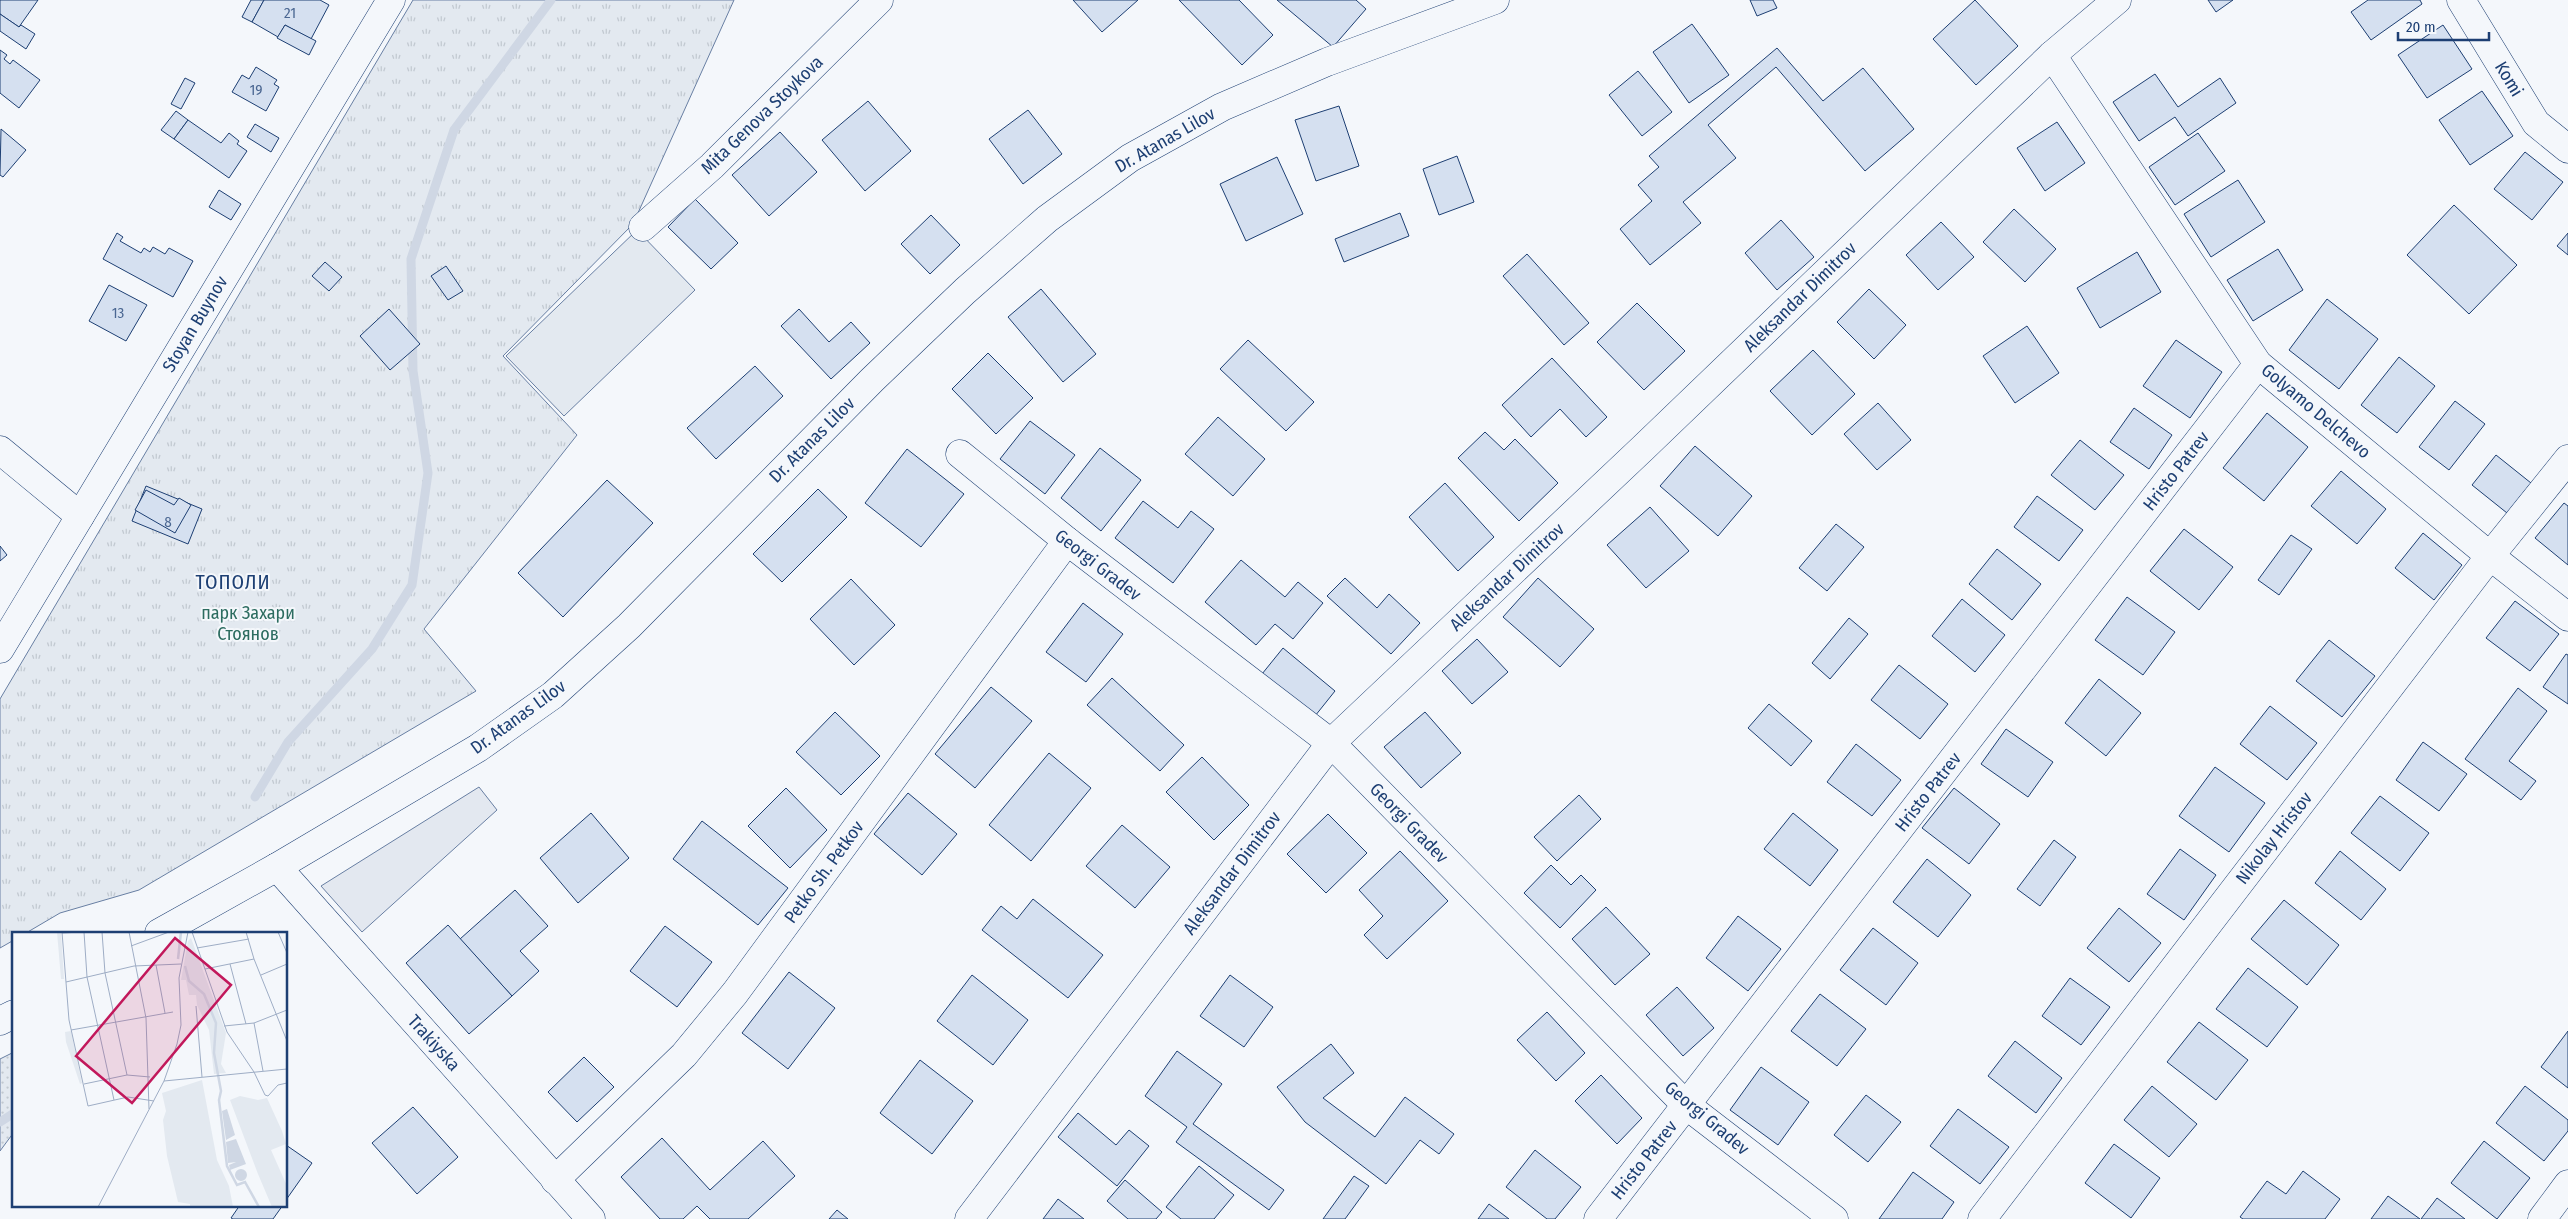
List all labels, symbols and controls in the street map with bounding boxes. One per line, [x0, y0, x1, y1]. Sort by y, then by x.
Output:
house number: 21 [284, 4, 296, 22]
scale bar [2398, 10, 2489, 42]
text: 20 m [2406, 18, 2436, 36]
street label: Mita Genova Stoykova [696, 51, 828, 179]
street label: Komi [2490, 57, 2528, 101]
house number: 19 [249, 81, 263, 99]
street label: Dr. Atanas Lilov [1111, 102, 1219, 178]
street label: Aleksandar Dimitrov [1739, 237, 1861, 357]
street label: Stoyan Buynov [158, 272, 232, 376]
house number: 13 [112, 304, 125, 322]
street label: Golyamo Delchevo [2257, 359, 2375, 463]
street label: Dr. Atanas Lilov [765, 393, 859, 487]
street label: Hristo Patrev [2138, 427, 2214, 515]
house number: 8 [164, 513, 172, 531]
street label: Aleksandar Dimitrov [1445, 518, 1569, 636]
street label: Georgi Gradev [1051, 525, 1145, 605]
district label: ТОПОЛИ [195, 570, 271, 594]
park label: парк Захари Стоянов [201, 602, 295, 645]
street label: Dr. Atanas Lilov [466, 675, 570, 759]
street label: Hristo Patrev [1890, 748, 1966, 836]
street label: Georgi Gradev [1365, 778, 1453, 868]
street label: Nikolay Hristov [2231, 787, 2317, 889]
street label: Aleksandar Dimitrov [1178, 807, 1286, 939]
street label: Petko Sh. Petkov [779, 816, 869, 928]
inset map [12, 932, 288, 1206]
street label: Trakiyska [403, 1010, 465, 1076]
street label: Georgi Gradev [1660, 1076, 1754, 1160]
street label: Hristo Patrev [1606, 1116, 1682, 1204]

